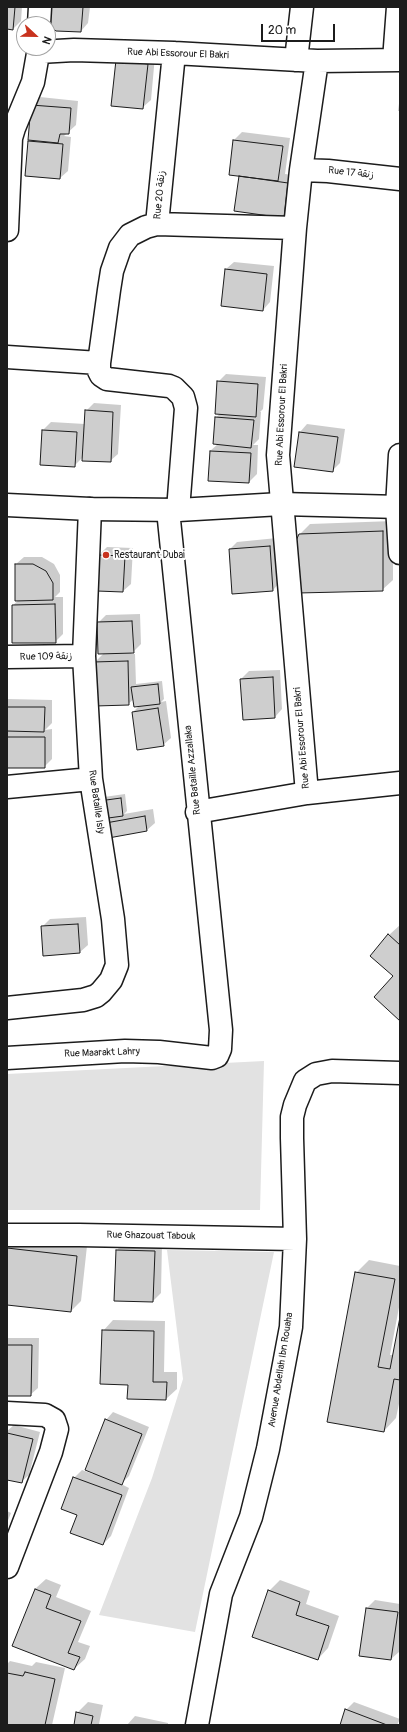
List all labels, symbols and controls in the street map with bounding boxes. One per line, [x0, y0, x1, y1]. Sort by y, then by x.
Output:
north arrow [16, 16, 56, 56]
scale bar [263, 16, 337, 42]
text: 20 m [268, 23, 296, 38]
text: N [39, 34, 54, 46]
street label: Rue Abi Essorour El Bakri [127, 46, 229, 62]
street label: Rue 17 زنقة [328, 165, 374, 181]
street label: Rue 20 زنقة [152, 170, 168, 220]
street label: Rue Abi Essorour El Bakri [273, 364, 291, 466]
place label: Restaurant Dubai [114, 549, 185, 561]
marker: Restaurant Dubai [101, 550, 111, 560]
street label: Rue 109 زنقة [20, 651, 72, 663]
street label: Rue Abi Essorour El Bakri [292, 687, 312, 789]
street label: Rue Bataille Azzallaka [182, 725, 204, 815]
street label: Rue Bataille Isly [86, 769, 106, 835]
street label: Rue Maarakt Lahry [64, 1046, 140, 1060]
street label: Rue Ghazouat Tabouk [106, 1229, 196, 1243]
street label: Avenue Abdellah Ibn Rouaha [266, 1312, 296, 1428]

